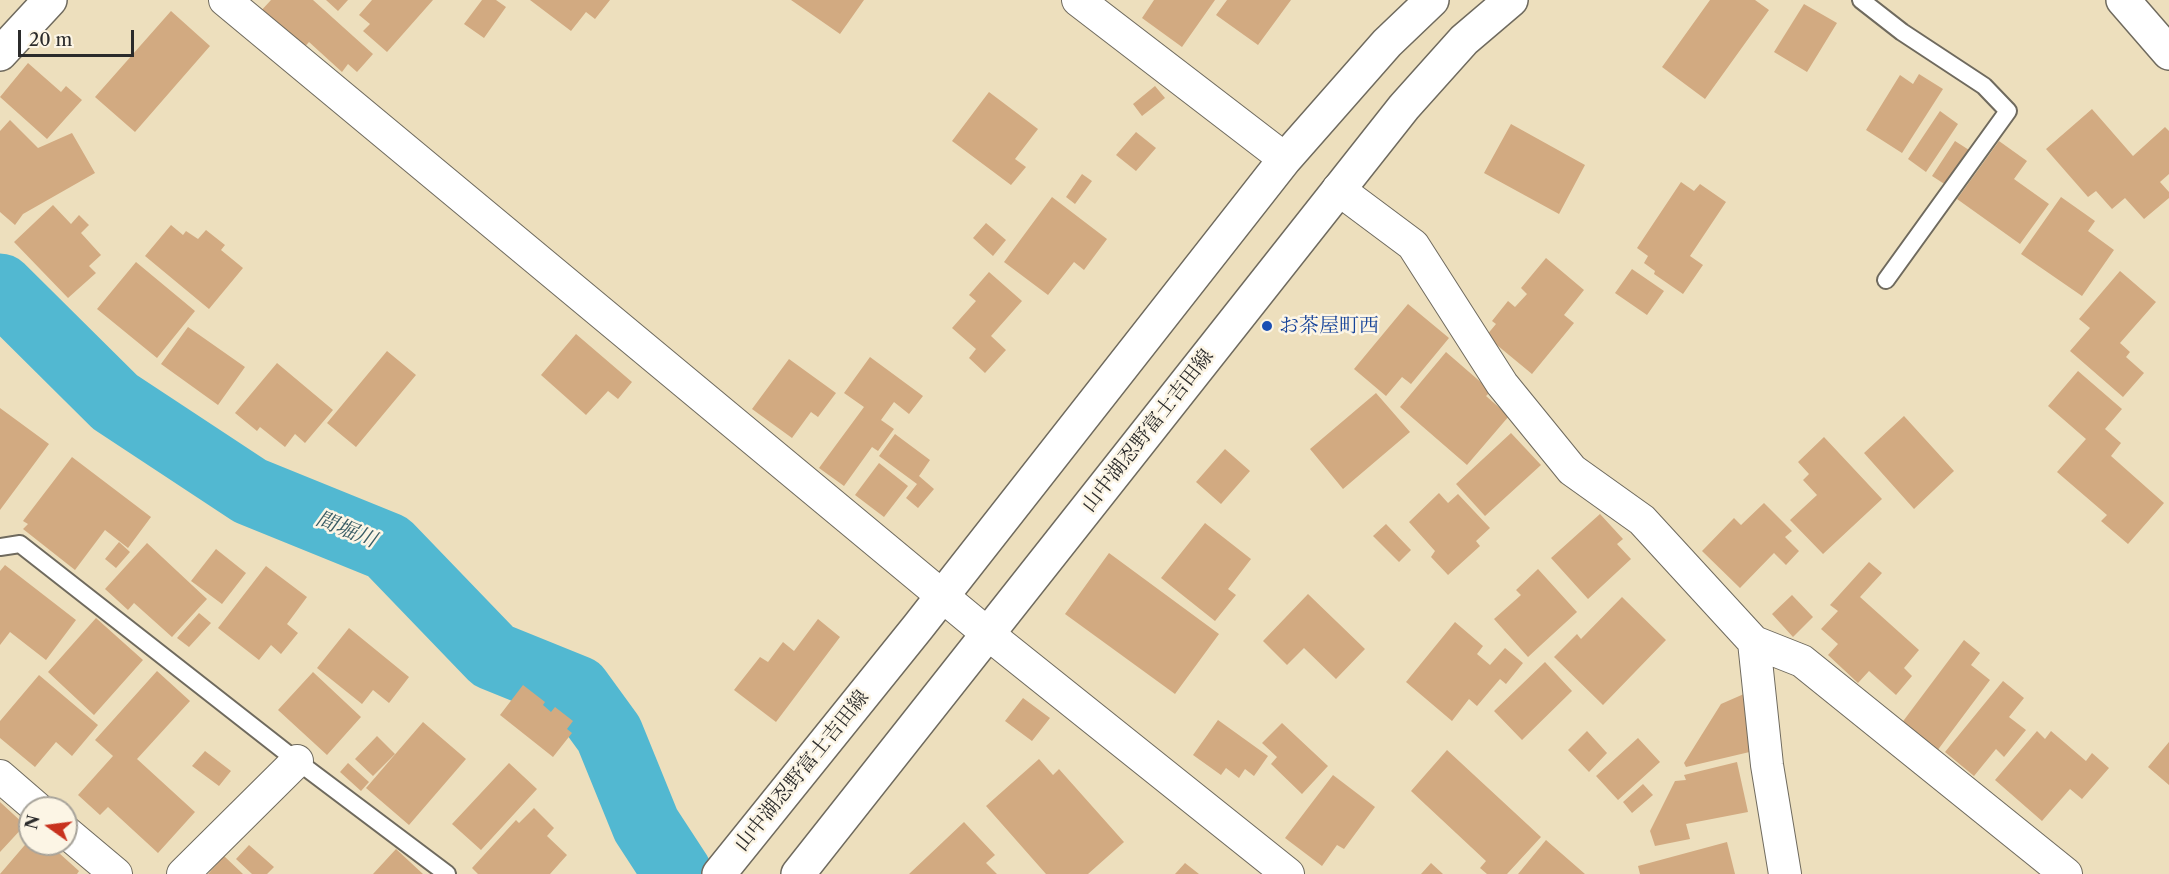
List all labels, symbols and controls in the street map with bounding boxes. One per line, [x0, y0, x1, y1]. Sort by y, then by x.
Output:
scale bar [21, 18, 136, 56]
text: 20 m [29, 29, 72, 51]
place label: お茶屋町西 [1279, 314, 1379, 338]
marker: お茶屋町西 [1260, 319, 1274, 333]
street label: 山中湖忍野富士吉田線 [1077, 345, 1219, 517]
water label: 間堀川 [312, 507, 380, 553]
street label: 山中湖忍野富士吉田線 [730, 686, 874, 856]
north arrow [18, 796, 78, 856]
text: N [21, 813, 44, 831]

